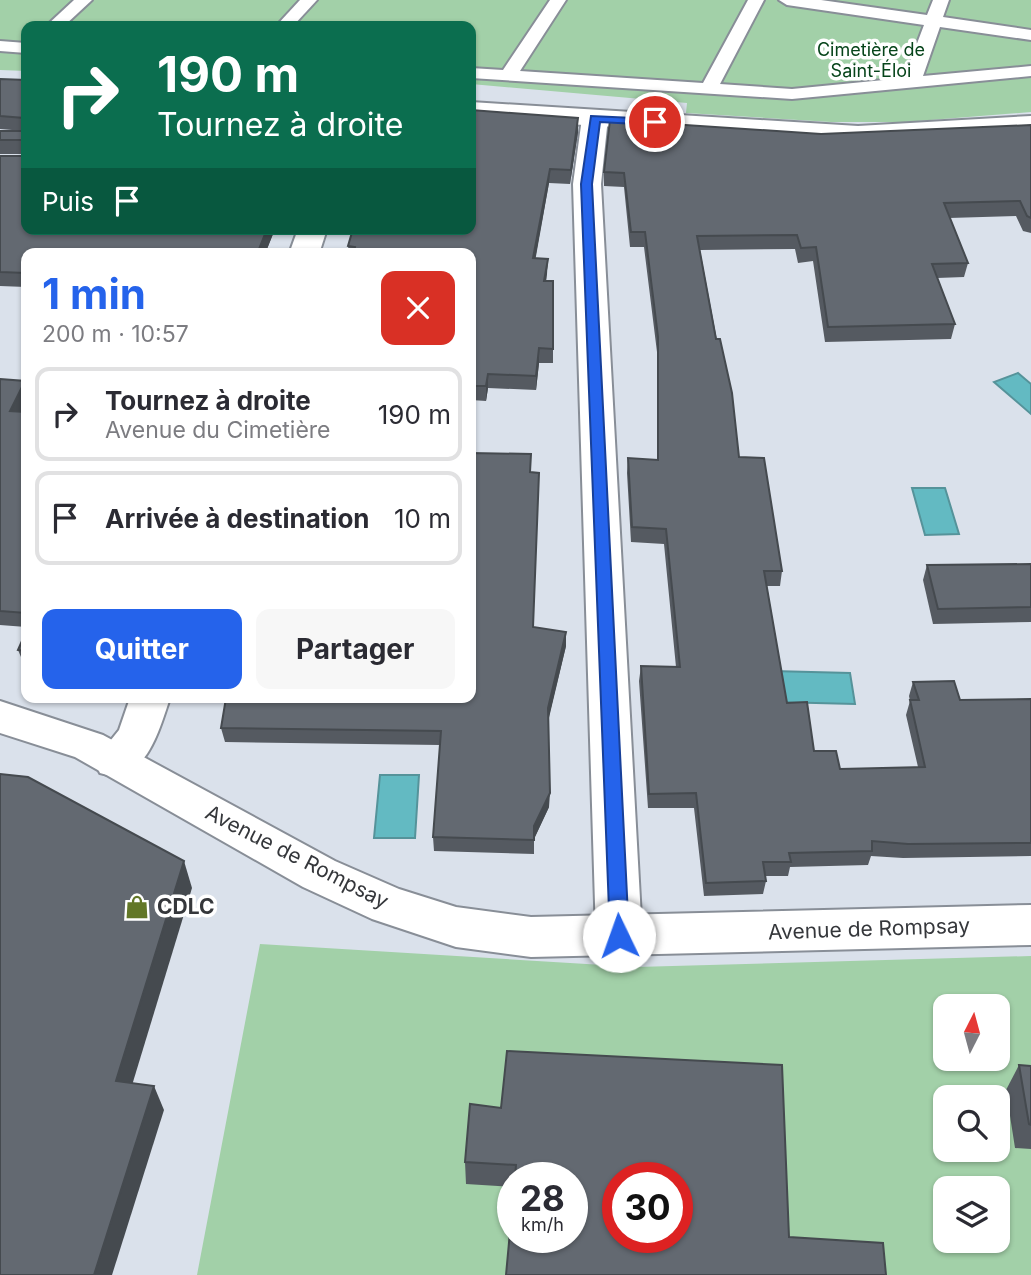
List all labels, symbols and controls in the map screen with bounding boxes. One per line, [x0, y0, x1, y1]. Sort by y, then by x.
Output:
park label: Cimetière de Saint-Éloi [817, 39, 925, 81]
text: 190 m [157, 45, 299, 104]
icon: right [42, 49, 133, 140]
pin [625, 92, 685, 152]
icon: arrive [636, 103, 674, 141]
text: Tournez à droite [157, 105, 403, 144]
icon: arrive [108, 182, 146, 220]
text: Puis [42, 186, 94, 217]
text: 1 min [42, 268, 146, 319]
button: close [381, 271, 455, 345]
text: 200 m · 10:57 [42, 320, 189, 348]
text: Tournez à droite [105, 385, 311, 416]
icon: right [46, 395, 84, 433]
text: 190 m [378, 399, 451, 430]
text: Avenue du Cimetière [105, 416, 331, 444]
icon: arrive [46, 499, 84, 537]
text: Arrivée à destination [105, 503, 370, 534]
text: 10 m [394, 503, 451, 534]
button: Quitter [42, 609, 242, 689]
button: Partager [256, 609, 455, 689]
street label: Avenue de Rompsay [202, 800, 393, 914]
shop icon: CDLC [123, 893, 151, 921]
place label: CDLC [157, 894, 215, 919]
position arrow [582, 899, 656, 973]
street label: Avenue de Rompsay [768, 912, 971, 945]
north arrow [933, 994, 1010, 1071]
map controls [933, 994, 1010, 1253]
button: search [933, 1085, 1010, 1162]
speed limit sign: 30 [602, 1162, 693, 1253]
button: layers [933, 1176, 1010, 1253]
text: 28 [520, 1177, 565, 1219]
text: km/h [521, 1214, 564, 1235]

